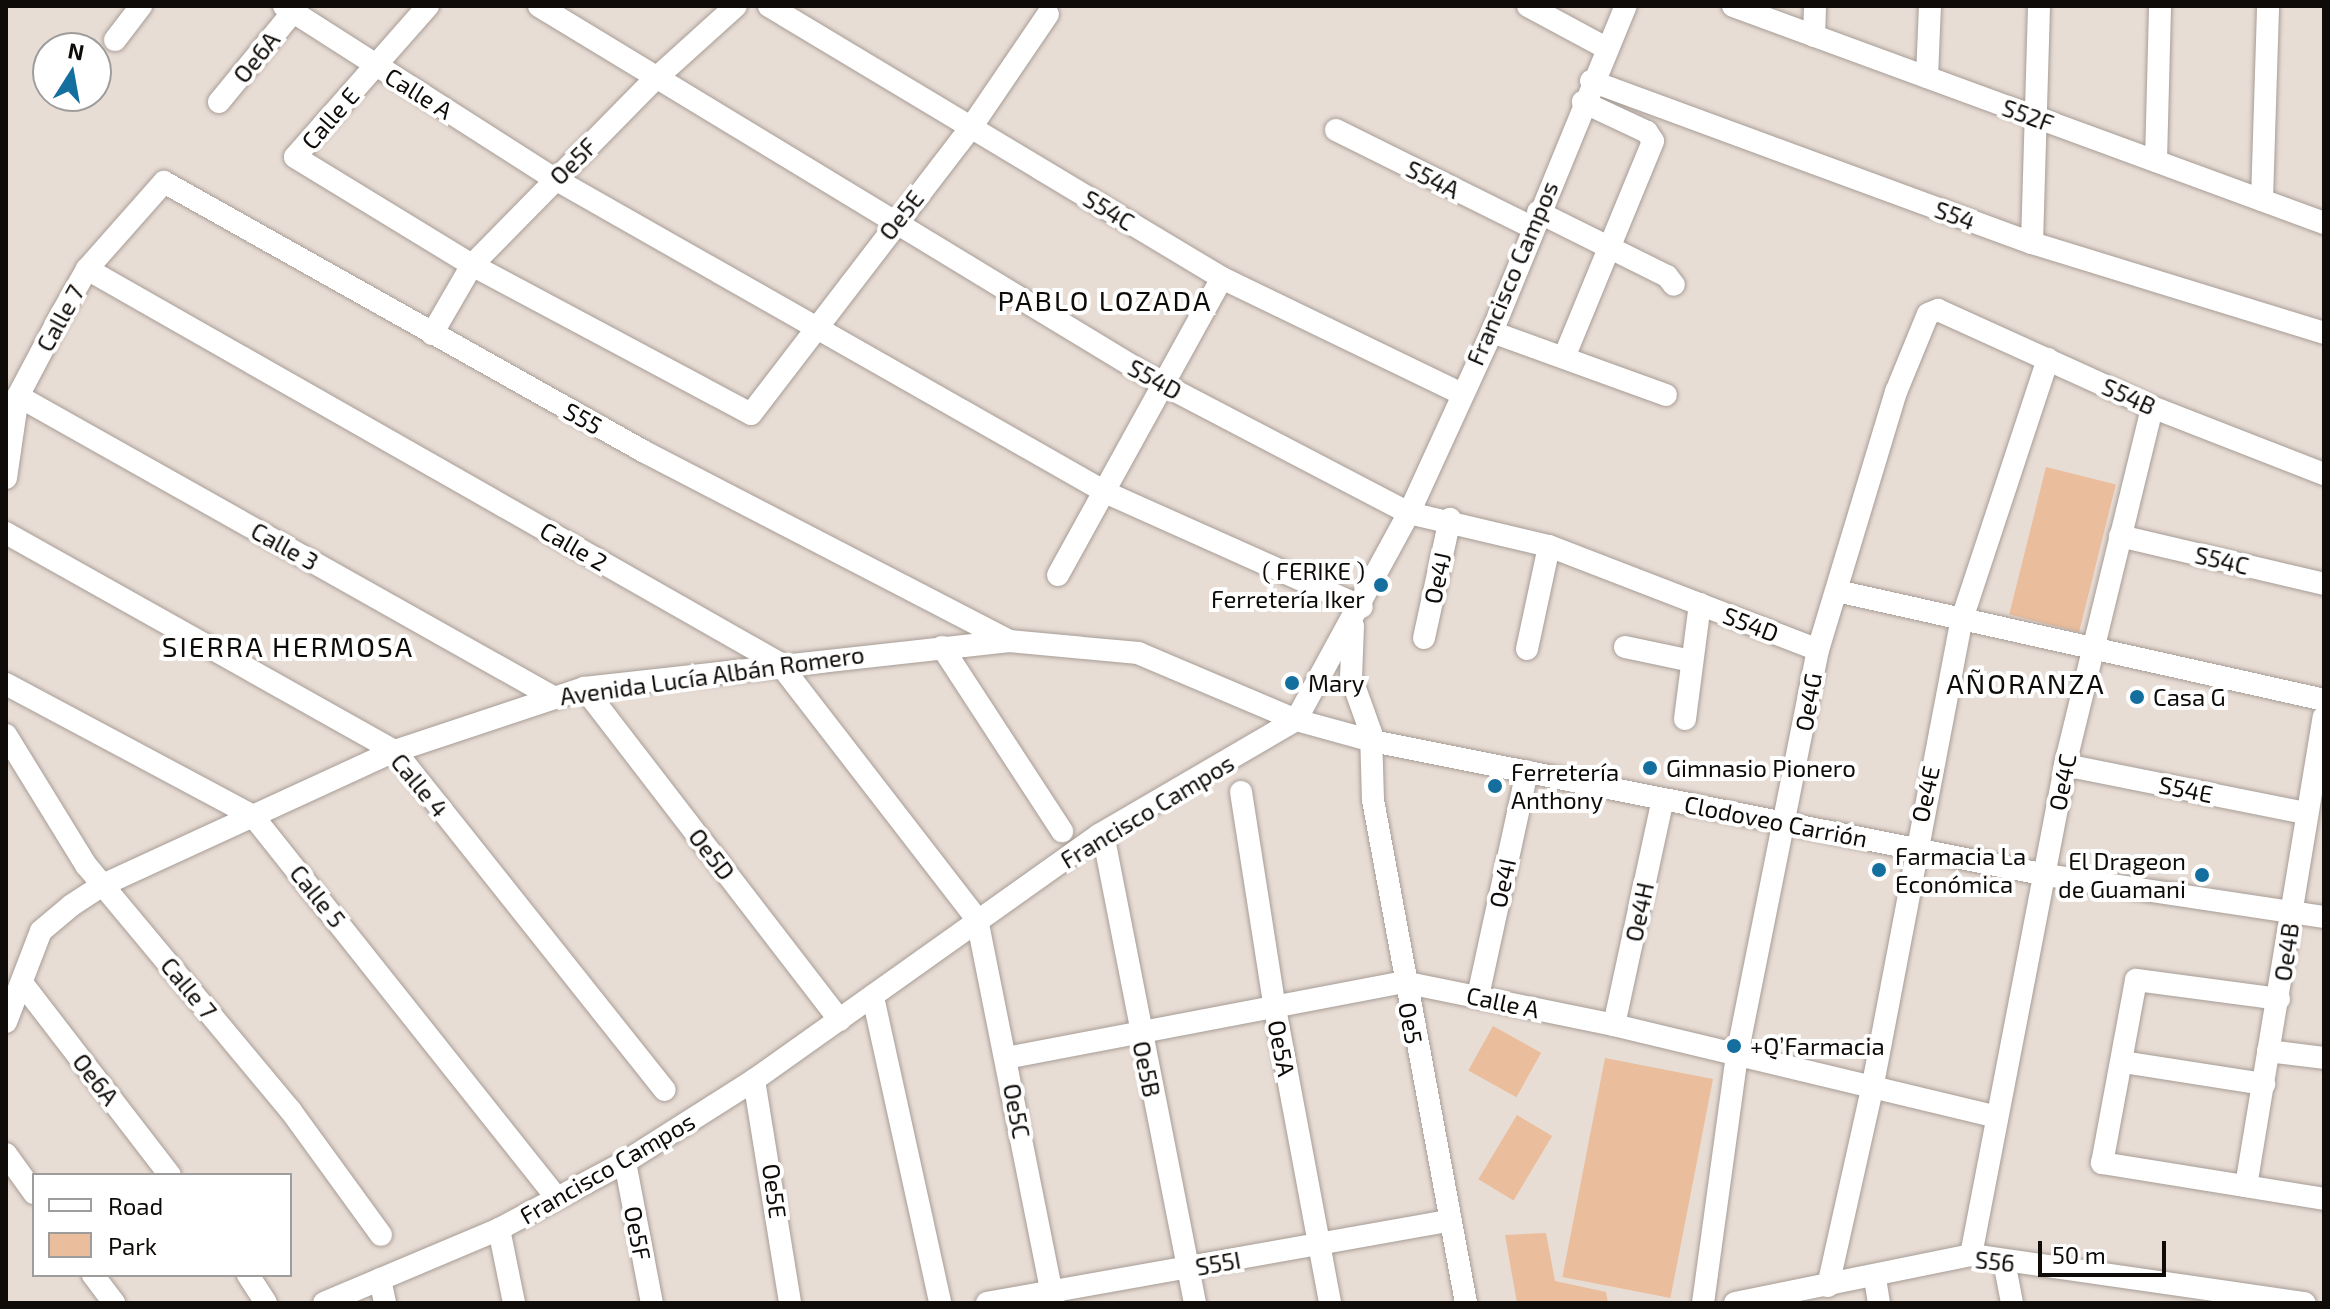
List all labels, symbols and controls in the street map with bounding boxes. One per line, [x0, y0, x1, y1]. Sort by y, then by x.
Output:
street label: Oe6A [227, 26, 285, 88]
north arrow [32, 32, 112, 112]
text: N [66, 36, 86, 65]
street label: Calle A [380, 61, 458, 125]
street label: Calle E [295, 81, 365, 155]
street label: S52F [1998, 92, 2058, 138]
street label: Oe5F [543, 131, 603, 191]
street label: S54A [1402, 154, 1464, 204]
street label: Francisco Campos [1460, 177, 1564, 369]
street label: Oe5E [873, 184, 929, 246]
street label: S54C [1078, 184, 1140, 236]
street label: S54 [1931, 194, 1979, 236]
street label: Calle 7 [30, 280, 90, 356]
district label: PABLO LOZADA [998, 283, 1212, 317]
street label: S54D [1123, 353, 1187, 405]
street label: S54B [2098, 371, 2160, 421]
street label: S55 [559, 396, 607, 440]
street label: Calle 2 [535, 515, 613, 577]
street label: Calle 3 [246, 516, 324, 576]
street label: S54C [2192, 540, 2252, 580]
street label: Oe4J [1418, 550, 1456, 606]
place label: ( FERIKE ) Ferretería Iker [1211, 557, 1365, 613]
marker: ( FERIKE ) Ferretería Iker [1372, 576, 1390, 594]
street label: S54D [1719, 600, 1783, 648]
district label: SIERRA HERMOSA [161, 629, 415, 663]
street label: Avenida Lucía Albán Romero [558, 639, 866, 711]
district label: AÑORANZA [1946, 666, 2106, 700]
place label: Mary [1308, 669, 1365, 697]
street label: Oe4G [1789, 671, 1827, 733]
marker: Mary [1283, 674, 1301, 692]
place label: Casa G [2153, 683, 2226, 711]
marker: Casa G [2128, 688, 2146, 706]
street label: Calle 4 [385, 747, 455, 823]
street label: Francisco Campos [1055, 748, 1239, 874]
street label: Oe4C [2042, 751, 2082, 813]
place label: Gimnasio Pionero [1666, 754, 1856, 782]
place label: Ferretería Anthony [1511, 758, 1619, 814]
marker: Gimnasio Pionero [1641, 759, 1659, 777]
street label: Oe4E [1905, 763, 1945, 825]
street label: S54E [2156, 770, 2216, 808]
marker: Ferretería Anthony [1486, 777, 1504, 795]
street label: Clodoveo Carrión [1682, 789, 1870, 853]
street label: Oe5D [683, 822, 741, 886]
place label: Farmacia La Económica [1895, 842, 2026, 898]
place label: El Drageon de Guamani [2058, 847, 2186, 903]
street label: Oe4I [1483, 856, 1521, 910]
street label: Calle 5 [284, 859, 352, 933]
marker: Farmacia La Económica [1870, 861, 1888, 879]
marker: El Drageon de Guamani [2193, 866, 2211, 884]
street label: Oe4H [1619, 880, 1659, 944]
street label: Oe4B [2268, 921, 2304, 983]
street label: Calle 7 [155, 951, 223, 1025]
street label: Calle A [1464, 980, 1542, 1024]
street label: Oe5 [1393, 1000, 1429, 1046]
street label: Oe5A [1262, 1017, 1302, 1079]
place label: +Q’Farmacia [1750, 1032, 1885, 1060]
marker: +Q’Farmacia [1725, 1037, 1743, 1055]
street label: Oe5B [1127, 1038, 1167, 1100]
street label: Oe6A [67, 1047, 125, 1111]
street label: Oe5C [998, 1081, 1036, 1141]
street label: Francisco Campos [514, 1106, 700, 1230]
street label: Oe5E [757, 1162, 793, 1220]
legend [32, 1173, 292, 1277]
text: Road [108, 1191, 163, 1220]
street label: Oe5F [619, 1203, 657, 1263]
scale bar [2042, 1225, 2170, 1275]
text: Park [108, 1231, 157, 1260]
text: 50 m [2052, 1240, 2106, 1269]
street label: S55I [1193, 1245, 1243, 1281]
street label: S56 [1974, 1245, 2016, 1277]

